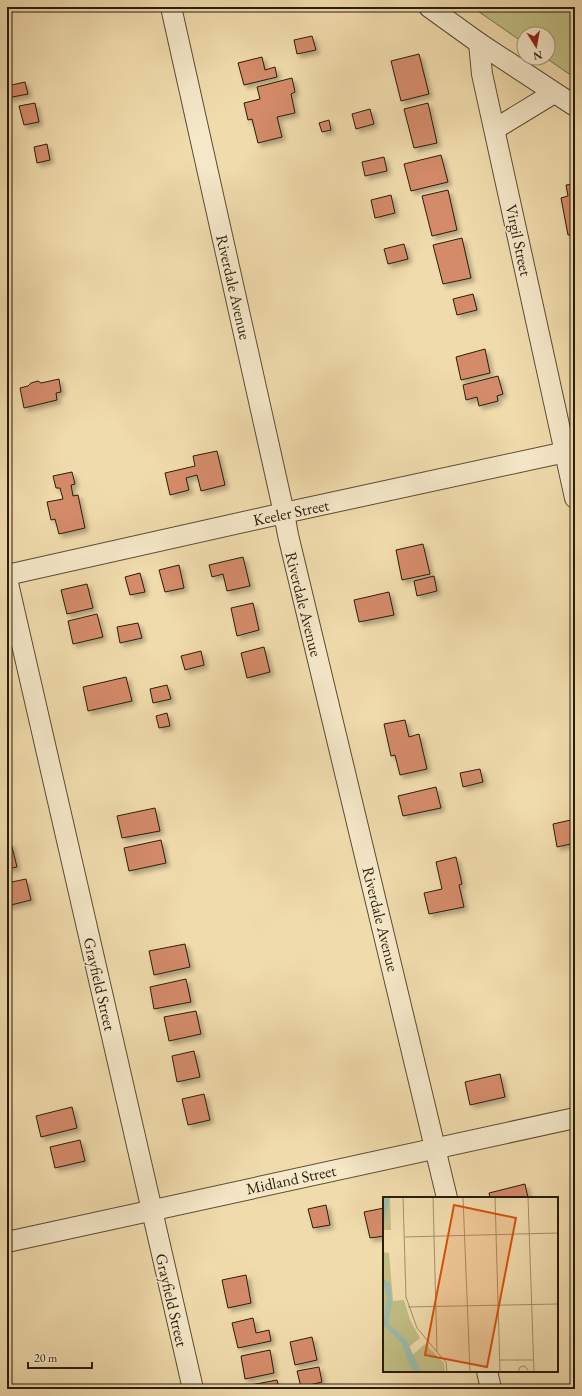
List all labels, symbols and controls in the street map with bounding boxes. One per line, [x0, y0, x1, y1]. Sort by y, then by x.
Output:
north arrow [516, 26, 556, 66]
text: N [532, 48, 544, 64]
street label: Virgil Street [501, 202, 536, 278]
street label: Riverdale Avenue [211, 233, 256, 342]
street label: Keeler Street [251, 494, 331, 531]
street label: Riverdale Avenue [280, 550, 327, 659]
street label: Riverdale Avenue [357, 865, 404, 974]
street label: Grayfield Street [79, 935, 120, 1033]
street label: Midland Street [244, 1160, 338, 1199]
inset map [383, 1197, 558, 1372]
street label: Grayfield Street [151, 1251, 192, 1349]
scale bar [28, 1344, 92, 1370]
text: 20 m [34, 1350, 58, 1366]

